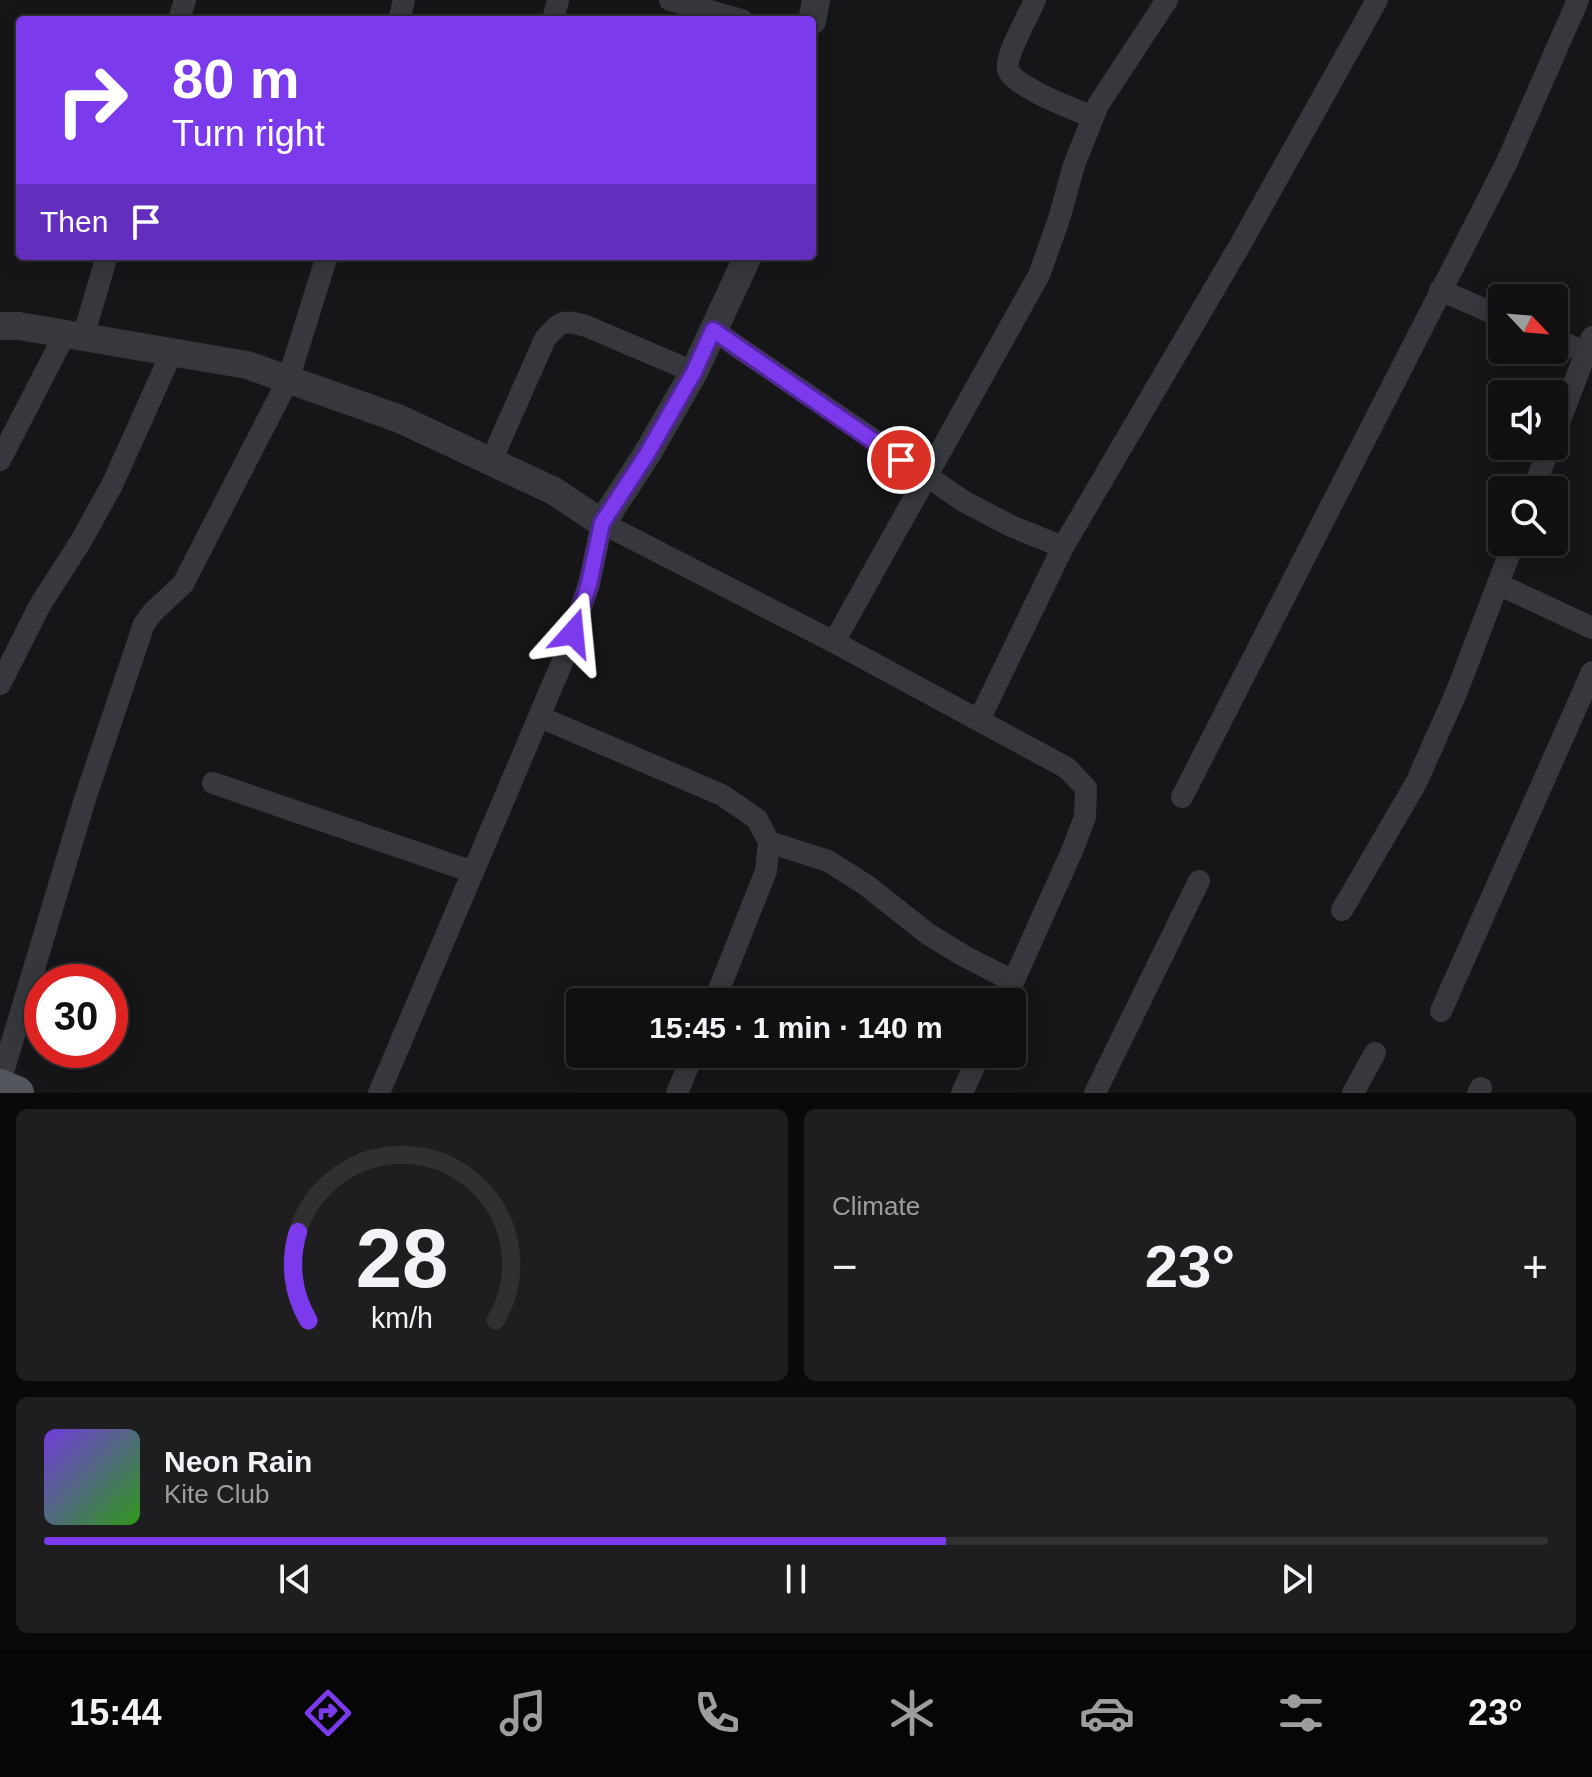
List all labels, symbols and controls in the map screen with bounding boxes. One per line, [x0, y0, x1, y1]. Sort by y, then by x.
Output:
text: 80 m [172, 47, 300, 110]
icon: right [40, 48, 144, 152]
text: Turn right [172, 113, 325, 154]
icon: arrive [124, 200, 168, 244]
text: Then [40, 205, 108, 238]
north arrow [1488, 284, 1568, 364]
map controls [1488, 284, 1568, 556]
button: sound [1488, 380, 1568, 460]
pin [867, 426, 935, 494]
icon: arrive [879, 438, 923, 482]
button: search [1488, 476, 1568, 556]
position arrow [531, 591, 615, 675]
speed limit sign: 30 [24, 964, 128, 1068]
text: 15:45 · 1 min · 140 m [649, 1011, 943, 1044]
text: Climate [832, 1191, 920, 1221]
text: 28 [356, 1212, 448, 1305]
text: 23° [1145, 1233, 1235, 1300]
text: − [832, 1242, 858, 1291]
text: + [1522, 1242, 1548, 1291]
text: km/h [371, 1302, 433, 1334]
text: Neon Rain [164, 1445, 312, 1478]
text: Kite Club [164, 1479, 270, 1509]
icon: previous [273, 1557, 317, 1601]
icon: pause [774, 1557, 818, 1601]
icon: next [1275, 1557, 1319, 1601]
icon: directions [300, 1685, 356, 1741]
icon: music [495, 1685, 551, 1741]
icon: phone [689, 1685, 745, 1741]
icon: climate [884, 1685, 940, 1741]
icon: car [1079, 1685, 1135, 1741]
icon: filters [1273, 1685, 1329, 1741]
text: 15:44 [69, 1692, 161, 1733]
text: 23° [1468, 1692, 1523, 1733]

